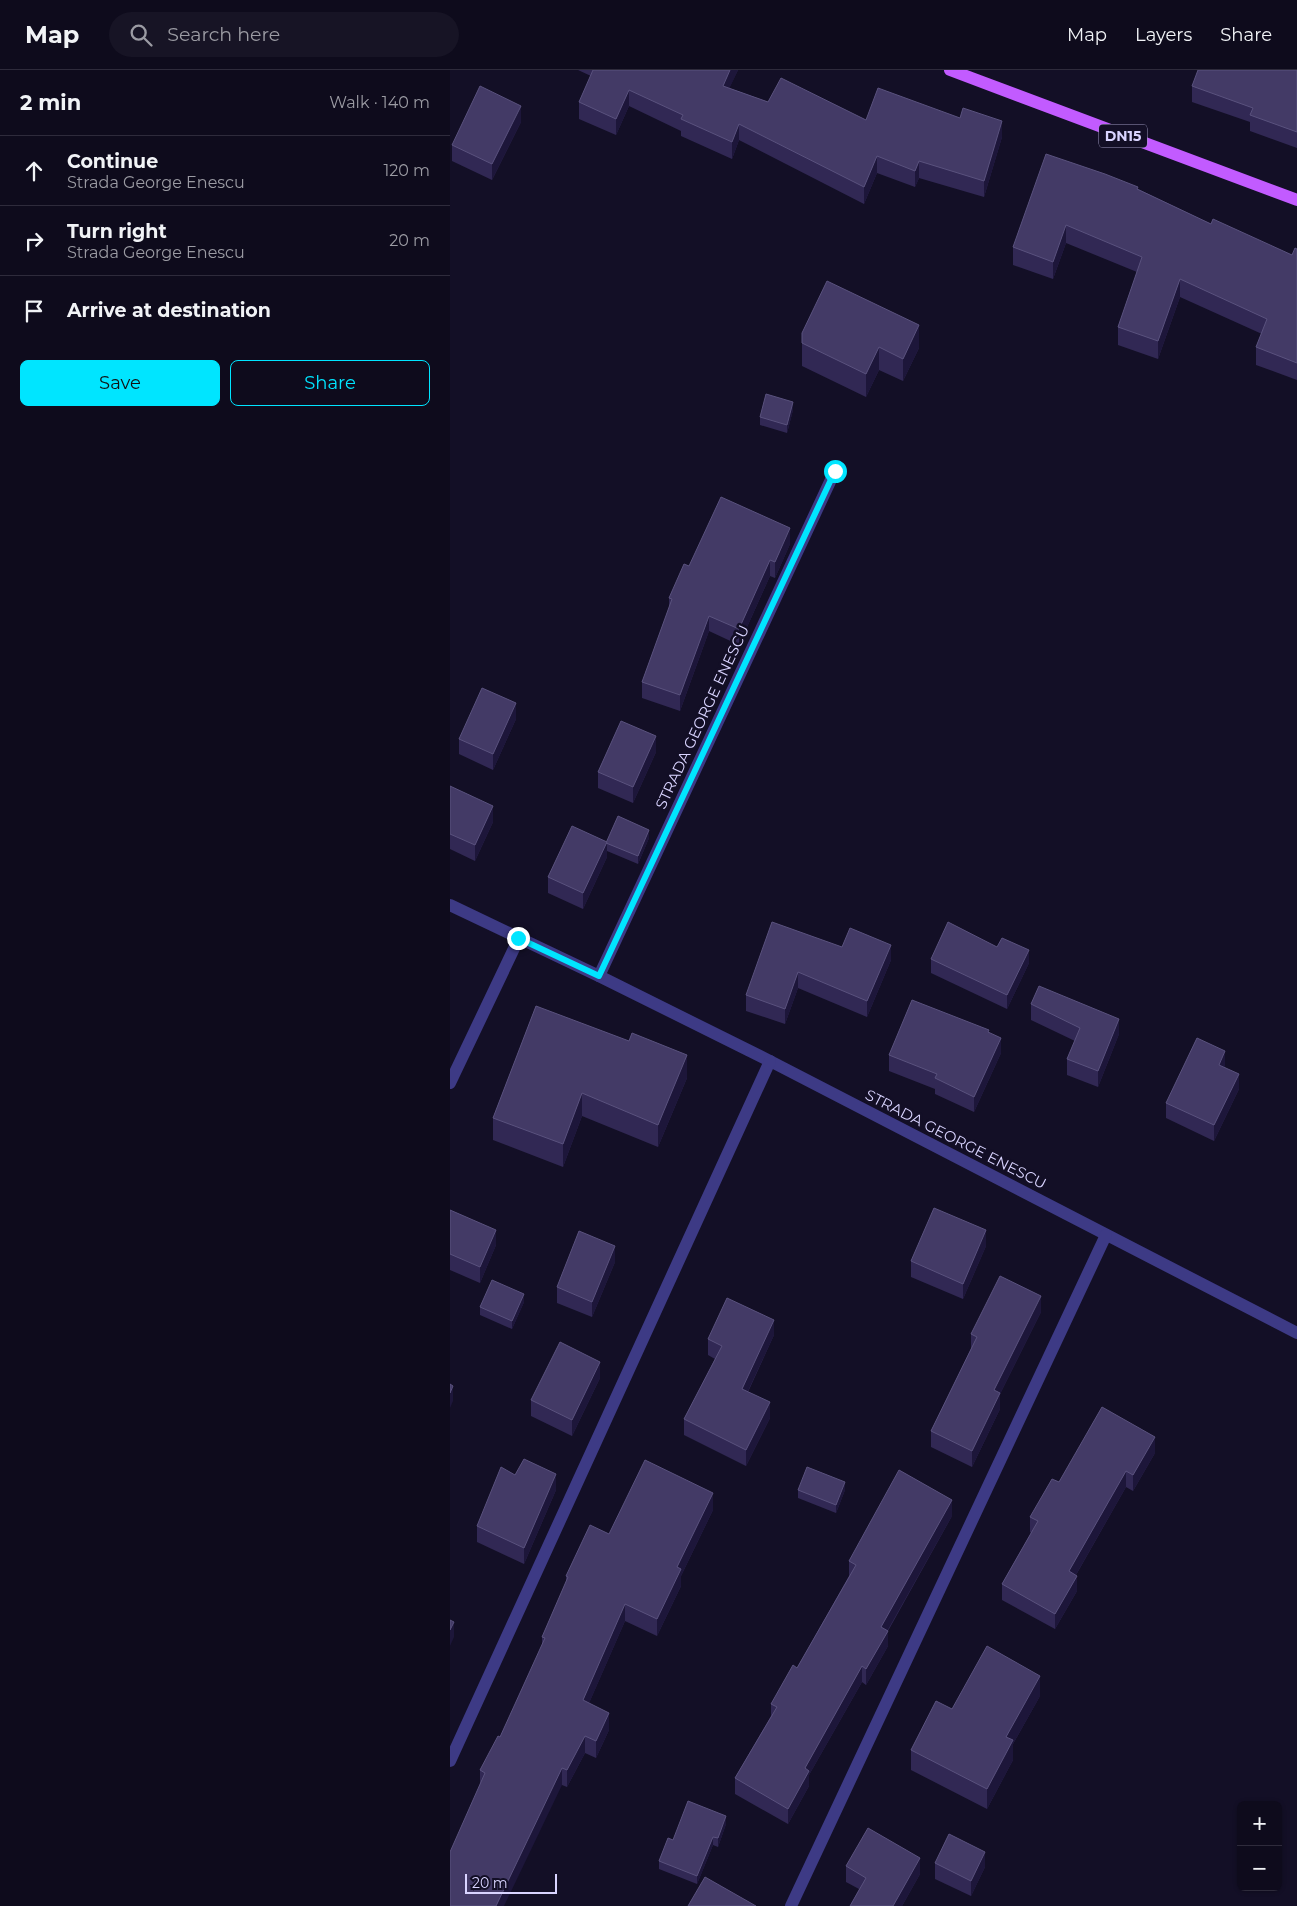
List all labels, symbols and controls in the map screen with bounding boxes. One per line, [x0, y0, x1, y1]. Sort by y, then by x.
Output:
search box [109, 12, 459, 57]
text: Map [25, 20, 79, 49]
icon: search [127, 21, 155, 49]
text: Search here [167, 23, 280, 46]
text: Map [1067, 24, 1107, 46]
text: Layers [1135, 24, 1192, 46]
text: Share [1220, 24, 1272, 46]
text: 2 min [20, 90, 81, 115]
text: Walk · 140 m [329, 93, 430, 112]
road number: DN15 [1099, 124, 1147, 148]
text: Continue [67, 150, 158, 173]
icon: ahead [20, 157, 48, 185]
text: 120 m [383, 161, 430, 180]
text: Strada George Enescu [67, 173, 245, 192]
text: Turn right [67, 220, 167, 243]
icon: right [20, 227, 48, 255]
text: 20 m [389, 231, 430, 250]
text: Strada George Enescu [67, 243, 245, 262]
icon: arrive [20, 297, 48, 325]
text: Arrive at destination [67, 299, 271, 322]
button: Save [20, 360, 220, 406]
button: Share [230, 360, 430, 406]
route start [824, 460, 847, 483]
street label: STRADA GEORGE ENESCU [651, 622, 753, 812]
route end [507, 927, 530, 950]
street label: STRADA GEORGE ENESCU [862, 1085, 1050, 1193]
map controls [1237, 1801, 1282, 1891]
button: + [1237, 1801, 1282, 1846]
button: − [1237, 1846, 1282, 1891]
scale bar [465, 1871, 558, 1894]
text: 20 m [472, 1874, 508, 1892]

